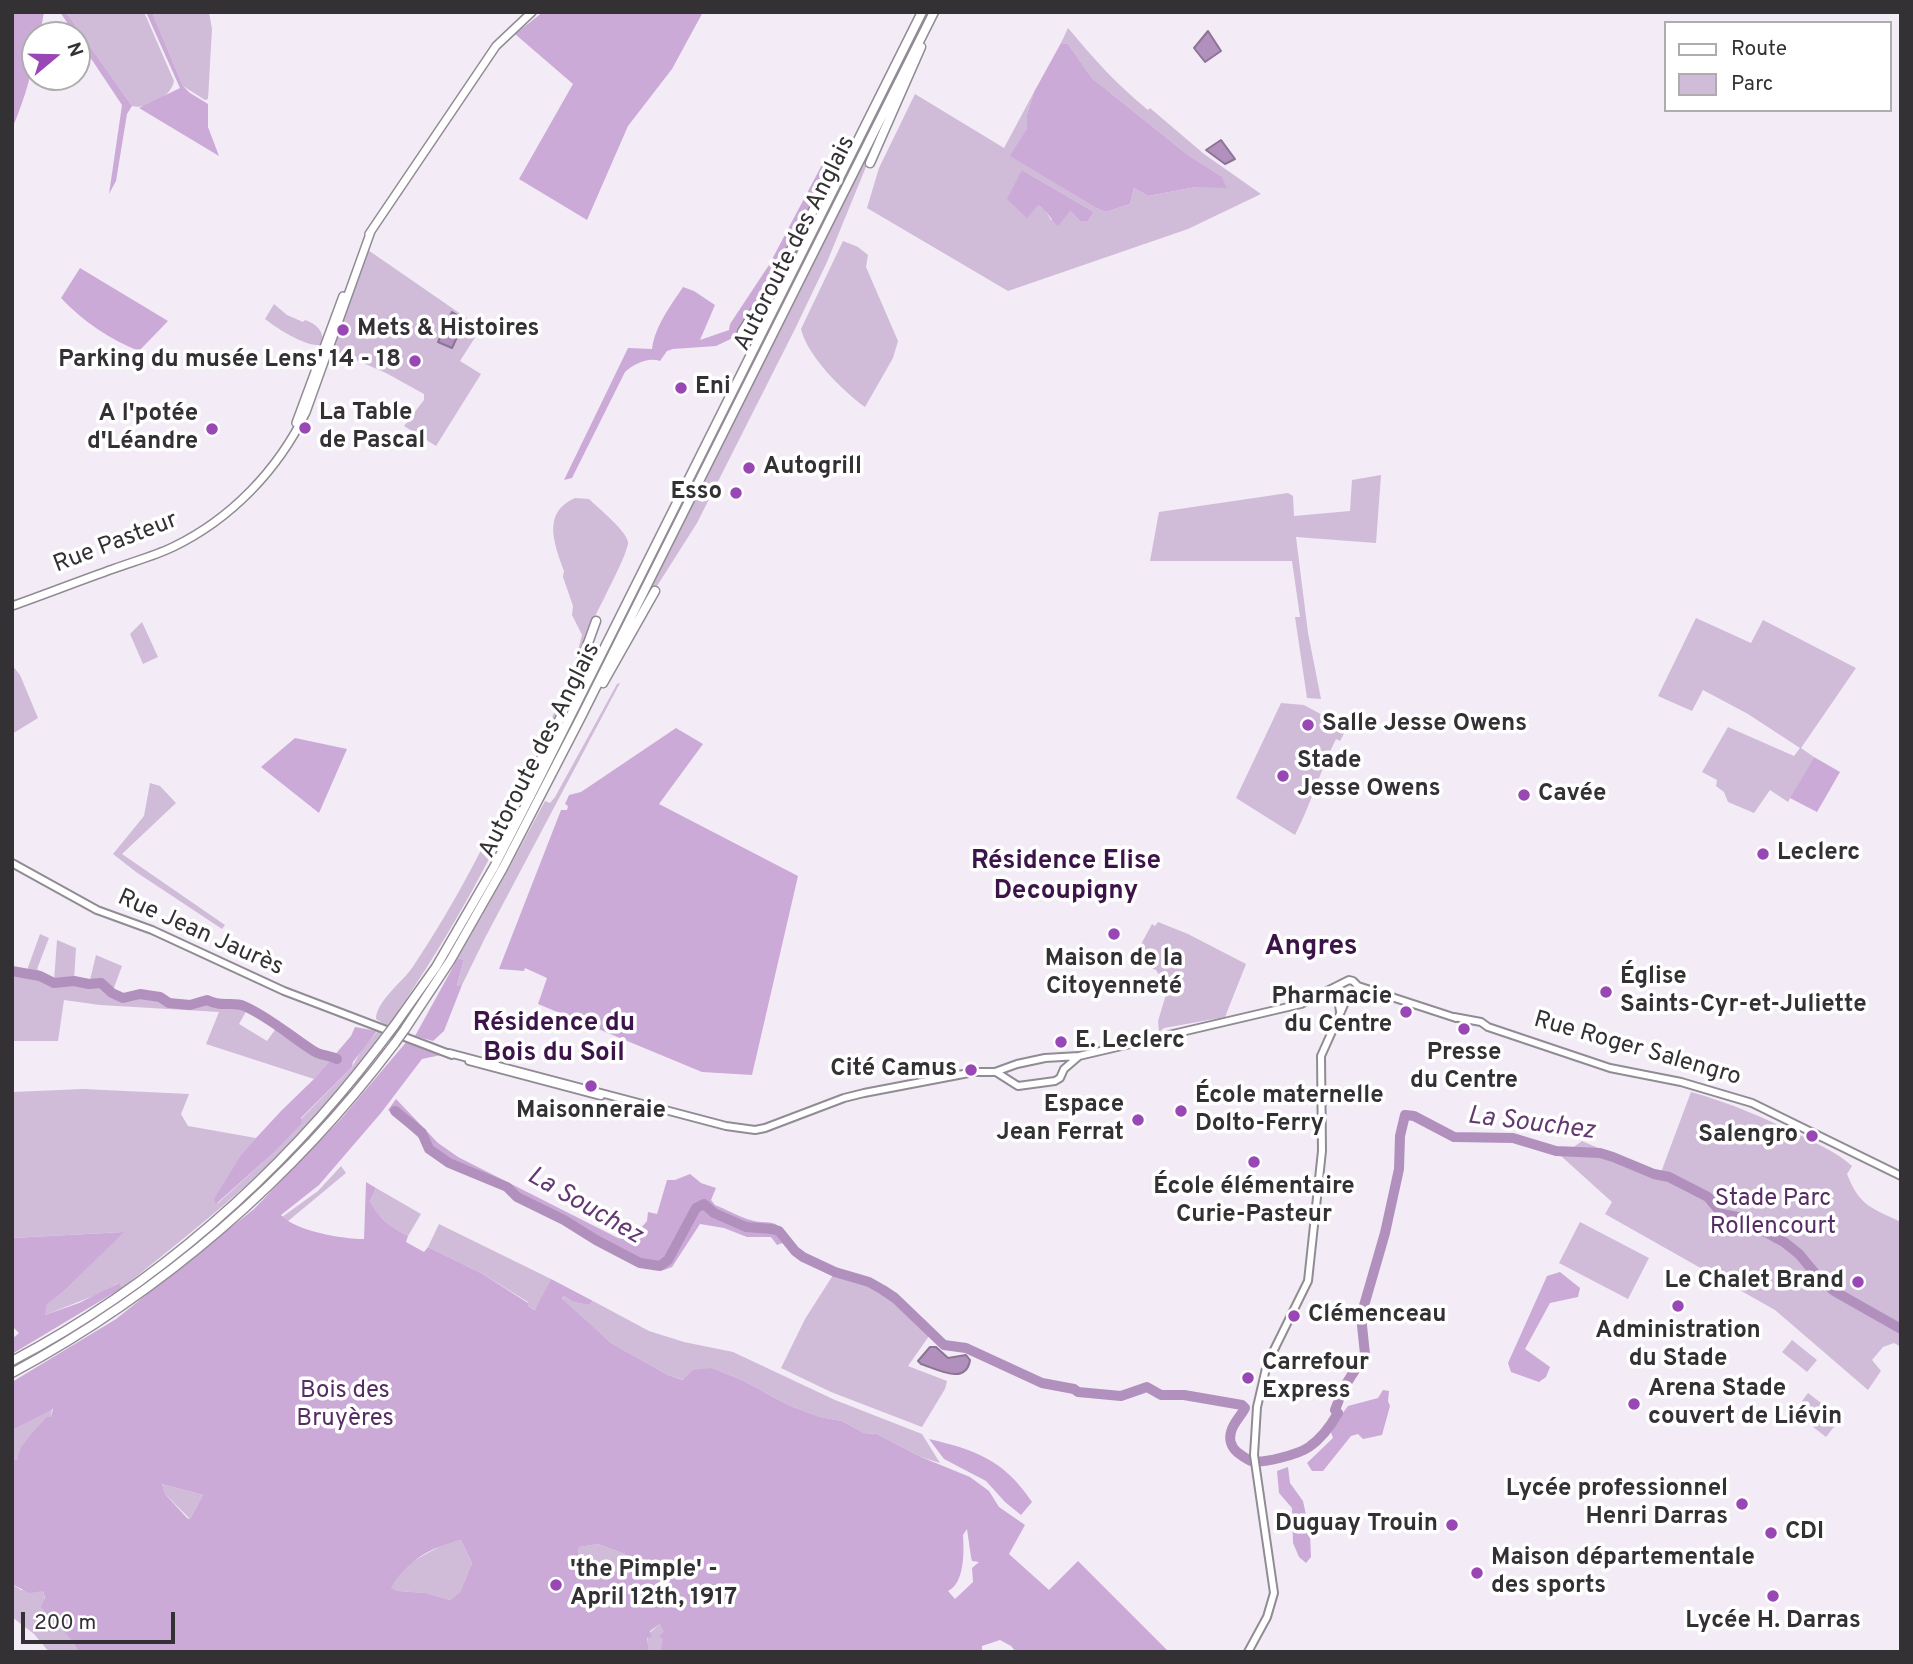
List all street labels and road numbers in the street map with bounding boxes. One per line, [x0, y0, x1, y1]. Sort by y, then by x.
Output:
street label: Autoroute des Anglais [729, 132, 863, 356]
street label: Rue Pasteur [50, 507, 182, 581]
street label: Autoroute des Anglais [474, 639, 608, 863]
street label: Rue Jean Jaurès [113, 885, 287, 983]
street label: Rue Roger Salengro [1530, 1007, 1744, 1093]

